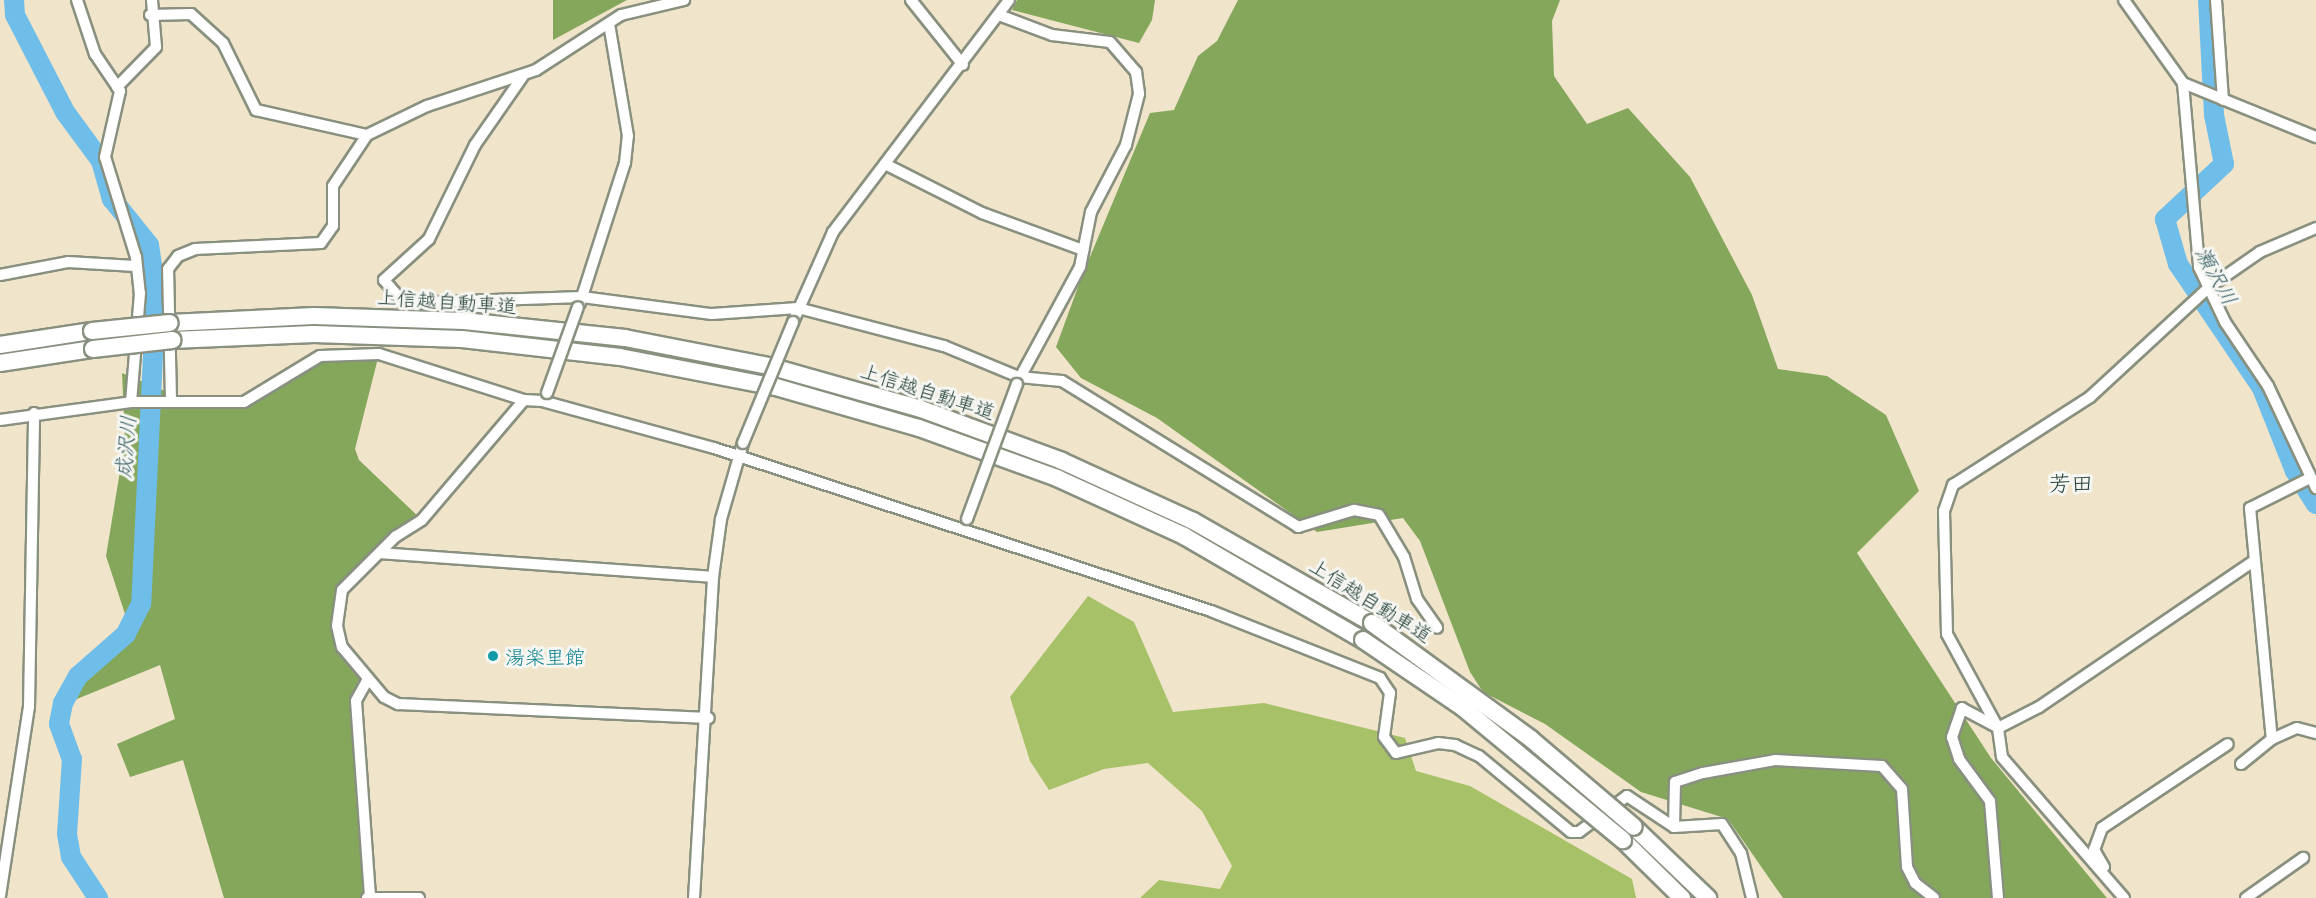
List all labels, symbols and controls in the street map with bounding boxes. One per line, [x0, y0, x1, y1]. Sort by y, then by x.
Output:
water label: 瀬沢川 [2190, 242, 2242, 310]
street label: 上信越自動車道 [376, 284, 518, 318]
street label: 上信越自動車道 [858, 358, 998, 424]
water label: 成沢川 [111, 415, 141, 479]
district label: 芳田 [2049, 471, 2093, 497]
street label: 上信越自動車道 [1305, 553, 1437, 647]
place label: 湯楽里館 [505, 644, 585, 668]
marker: 湯楽里館 [486, 649, 500, 663]

